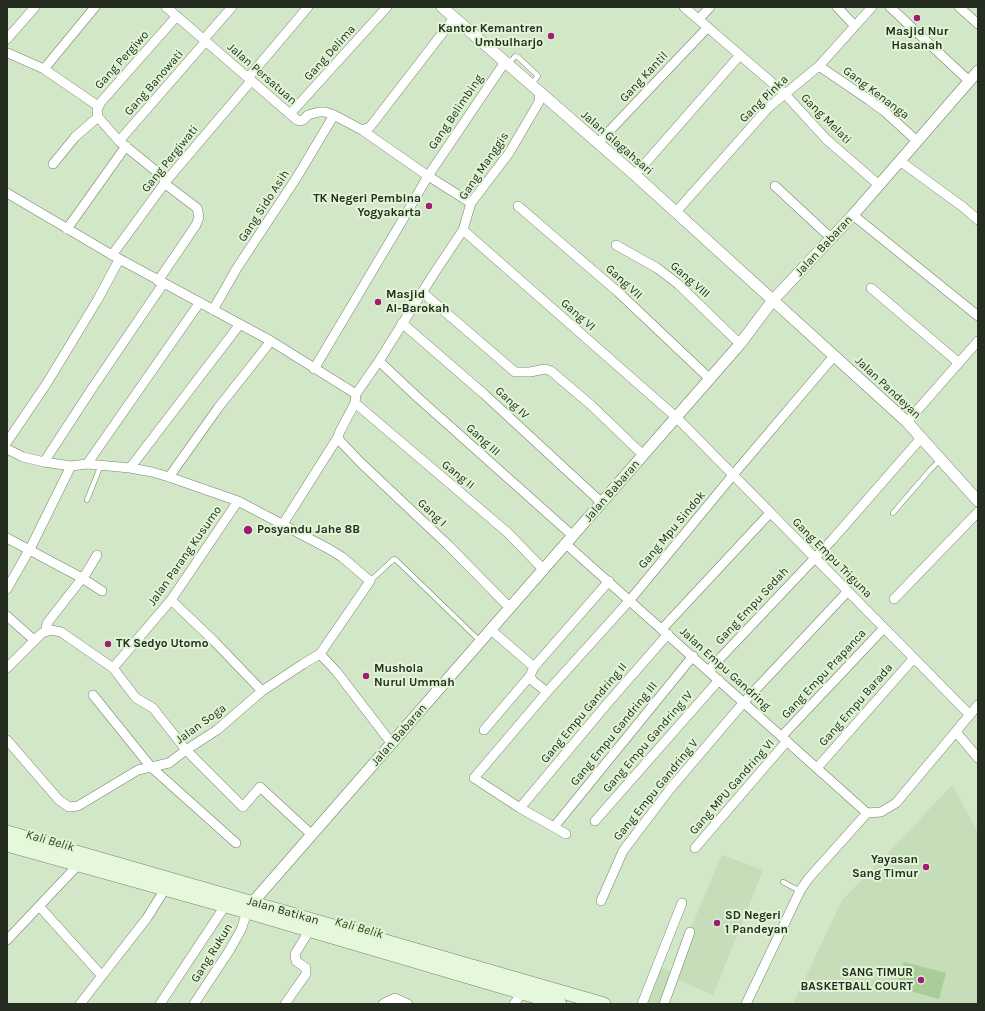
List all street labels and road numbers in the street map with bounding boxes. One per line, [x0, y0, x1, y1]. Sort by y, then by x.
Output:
street label: Gang Delima [301, 22, 359, 84]
street label: Gang Pergiwo [92, 28, 152, 92]
street label: Jalan Persatuan [224, 40, 300, 108]
street label: Gang Banowati [122, 47, 186, 119]
street label: Gang Kantil [617, 49, 671, 105]
street label: Gang Kenanga [840, 63, 912, 123]
street label: Gang Belimbing [426, 72, 486, 152]
street label: Gang Pinka [737, 72, 791, 126]
street label: Gang Melati [798, 91, 854, 147]
street label: Jalan Glagahsari [578, 108, 656, 178]
street label: Gang Pergiwati [139, 123, 201, 195]
street label: Gang Manggis [456, 129, 512, 203]
street label: Gang Sido Asih [235, 167, 293, 245]
street label: Jalan Babaran [792, 213, 856, 279]
street label: Gang VIII [667, 259, 713, 301]
street label: Gang VII [603, 262, 645, 302]
street label: Gang VI [558, 296, 598, 334]
street label: Jalan Pandeyan [852, 354, 924, 422]
street label: Gang IV [492, 384, 532, 422]
street label: Gang III [463, 421, 503, 459]
street label: Gang II [439, 457, 477, 493]
street label: Jalan Babaran [581, 457, 643, 525]
street label: Gang Mpu Sindok [635, 488, 709, 572]
street label: Gang I [414, 496, 450, 530]
street label: Jalan Parang Kusumo [145, 503, 225, 609]
street label: Gang Empu Triguna [789, 515, 875, 601]
street label: Gang Empu Sedah [712, 564, 792, 648]
street label: Jalan Empu Gandring [677, 624, 773, 714]
street label: Gang Empu Prapanca [779, 626, 869, 722]
street label: Gang Empu Gandring II [538, 660, 630, 766]
street label: Gang Empu Barada [816, 661, 896, 749]
street label: Gang Empu Gandring III [568, 679, 660, 789]
street label: Gang Empu Gandring IV [600, 688, 696, 796]
street label: Jalan Soga [173, 701, 229, 747]
street label: Jalan Babaran [368, 701, 430, 769]
street label: Gang Empu Gandring V [611, 736, 701, 844]
street label: Gang MPU Gandring VI [686, 736, 778, 838]
street label: Jalan Batikan [245, 894, 321, 928]
street label: Gang Rukun [188, 921, 236, 985]

